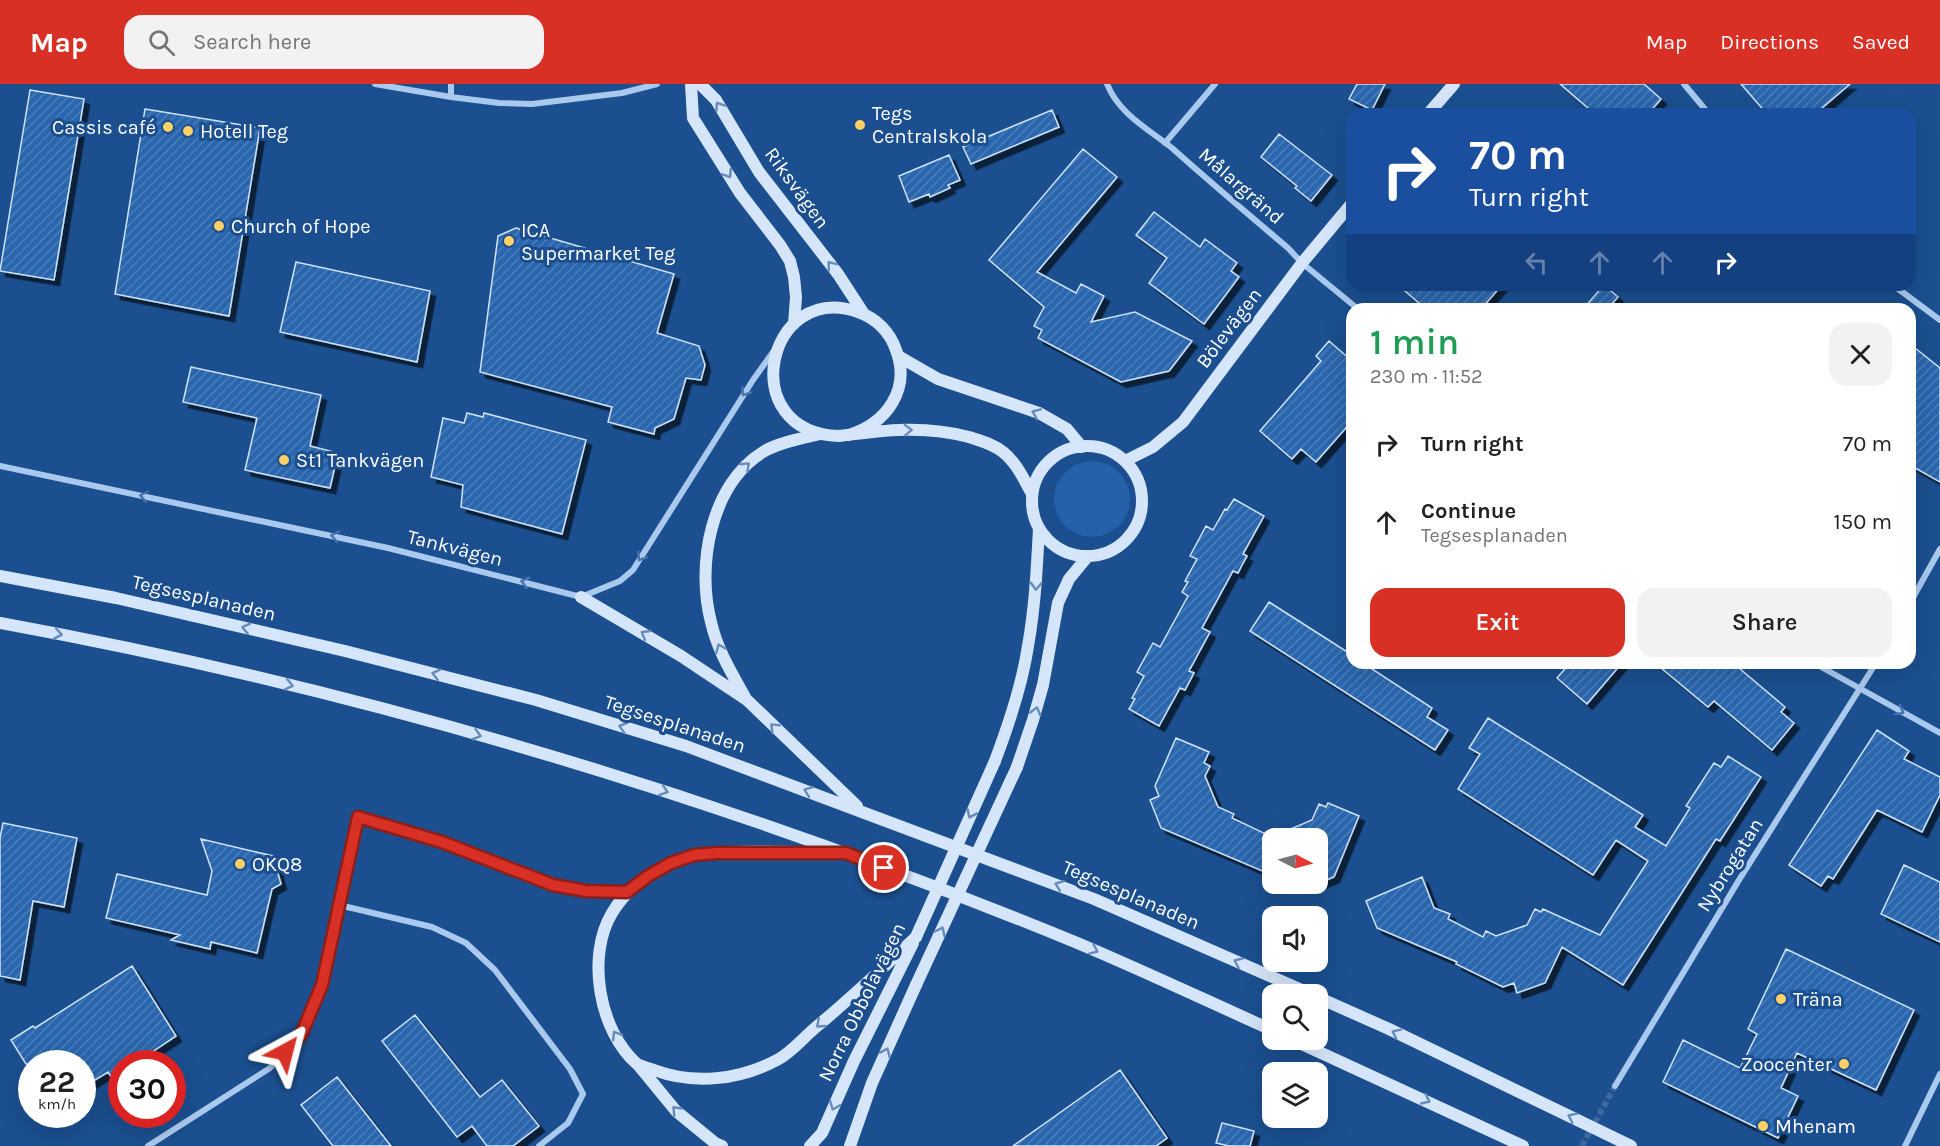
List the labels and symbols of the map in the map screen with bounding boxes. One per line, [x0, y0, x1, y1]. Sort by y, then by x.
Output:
one-way arrow [715, 102, 726, 113]
place label: Tegs Centralskola [872, 102, 987, 148]
place label: Cassis café [52, 116, 156, 139]
marker: Tegs Centralskola [853, 118, 867, 132]
marker: Cassis café [161, 120, 175, 134]
place label: Hotell Teg [200, 120, 288, 143]
marker: Hotell Teg [181, 124, 195, 138]
street label: Riksvägen [760, 143, 834, 233]
street label: Målargränd [1194, 143, 1288, 229]
one-way arrow [721, 168, 733, 178]
place label: Church of Hope [231, 215, 371, 238]
marker: Church of Hope [212, 219, 226, 233]
place label: ICA Supermarket Teg [521, 219, 675, 265]
marker: ICA Supermarket Teg [502, 234, 516, 248]
one-way arrow [828, 261, 839, 272]
street label: Bölevägen [1192, 284, 1266, 372]
one-way arrow [740, 386, 752, 396]
one-way arrow [1031, 408, 1042, 420]
one-way arrow [903, 423, 912, 436]
place label: St1 Tankvägen [296, 449, 424, 472]
marker: St1 Tankvägen [277, 453, 291, 467]
one-way arrow [738, 462, 749, 473]
one-way arrow [140, 490, 150, 503]
street label: Tankvägen [405, 525, 505, 571]
one-way arrow [330, 531, 340, 544]
one-way arrow [637, 550, 648, 561]
street label: Tegsesplanaden [130, 570, 278, 626]
one-way arrow [520, 577, 530, 589]
one-way arrow [1029, 582, 1042, 591]
one-way arrow [241, 623, 251, 636]
one-way arrow [52, 627, 62, 640]
one-way arrow [641, 630, 651, 642]
one-way arrow [715, 644, 727, 655]
one-way arrow [431, 669, 441, 682]
one-way arrow [284, 677, 294, 690]
street label: Tegsesplanaden [602, 690, 748, 758]
one-way arrow [1894, 704, 1905, 715]
one-way arrow [1029, 707, 1041, 717]
one-way arrow [619, 721, 629, 734]
one-way arrow [771, 724, 782, 735]
one-way arrow [472, 728, 482, 741]
one-way arrow [658, 784, 669, 797]
one-way arrow [803, 785, 814, 798]
one-way arrow [966, 808, 978, 819]
street label: Nybrogatan [1692, 814, 1768, 916]
north arrow [1262, 828, 1328, 894]
pin [858, 842, 909, 893]
place label: OKQ8 [252, 853, 302, 876]
street label: Tegsesplanaden [1059, 856, 1203, 934]
marker: OKQ8 [233, 857, 247, 871]
one-way arrow [1054, 880, 1065, 893]
street label: Norra Obbolavägen [814, 919, 910, 1085]
one-way arrow [933, 927, 945, 938]
one-way arrow [1087, 943, 1098, 955]
one-way arrow [1233, 958, 1244, 970]
place label: Träna [1793, 988, 1843, 1011]
marker: Träna [1774, 992, 1788, 1006]
one-way arrow [816, 1017, 827, 1028]
position arrow [253, 1020, 317, 1084]
one-way arrow [1391, 1028, 1402, 1040]
one-way arrow [612, 1031, 624, 1041]
one-way arrow [879, 1048, 891, 1059]
speed limit sign: 30 [108, 1050, 186, 1128]
place label: Zoocenter [1741, 1053, 1833, 1076]
marker: Zoocenter [1837, 1057, 1851, 1071]
one-way arrow [1419, 1093, 1430, 1105]
one-way arrow [829, 1100, 841, 1111]
one-way arrow [672, 1106, 683, 1116]
one-way arrow [1567, 1113, 1578, 1125]
place label: Mhenam [1775, 1115, 1856, 1138]
marker: Mhenam [1756, 1119, 1770, 1133]

